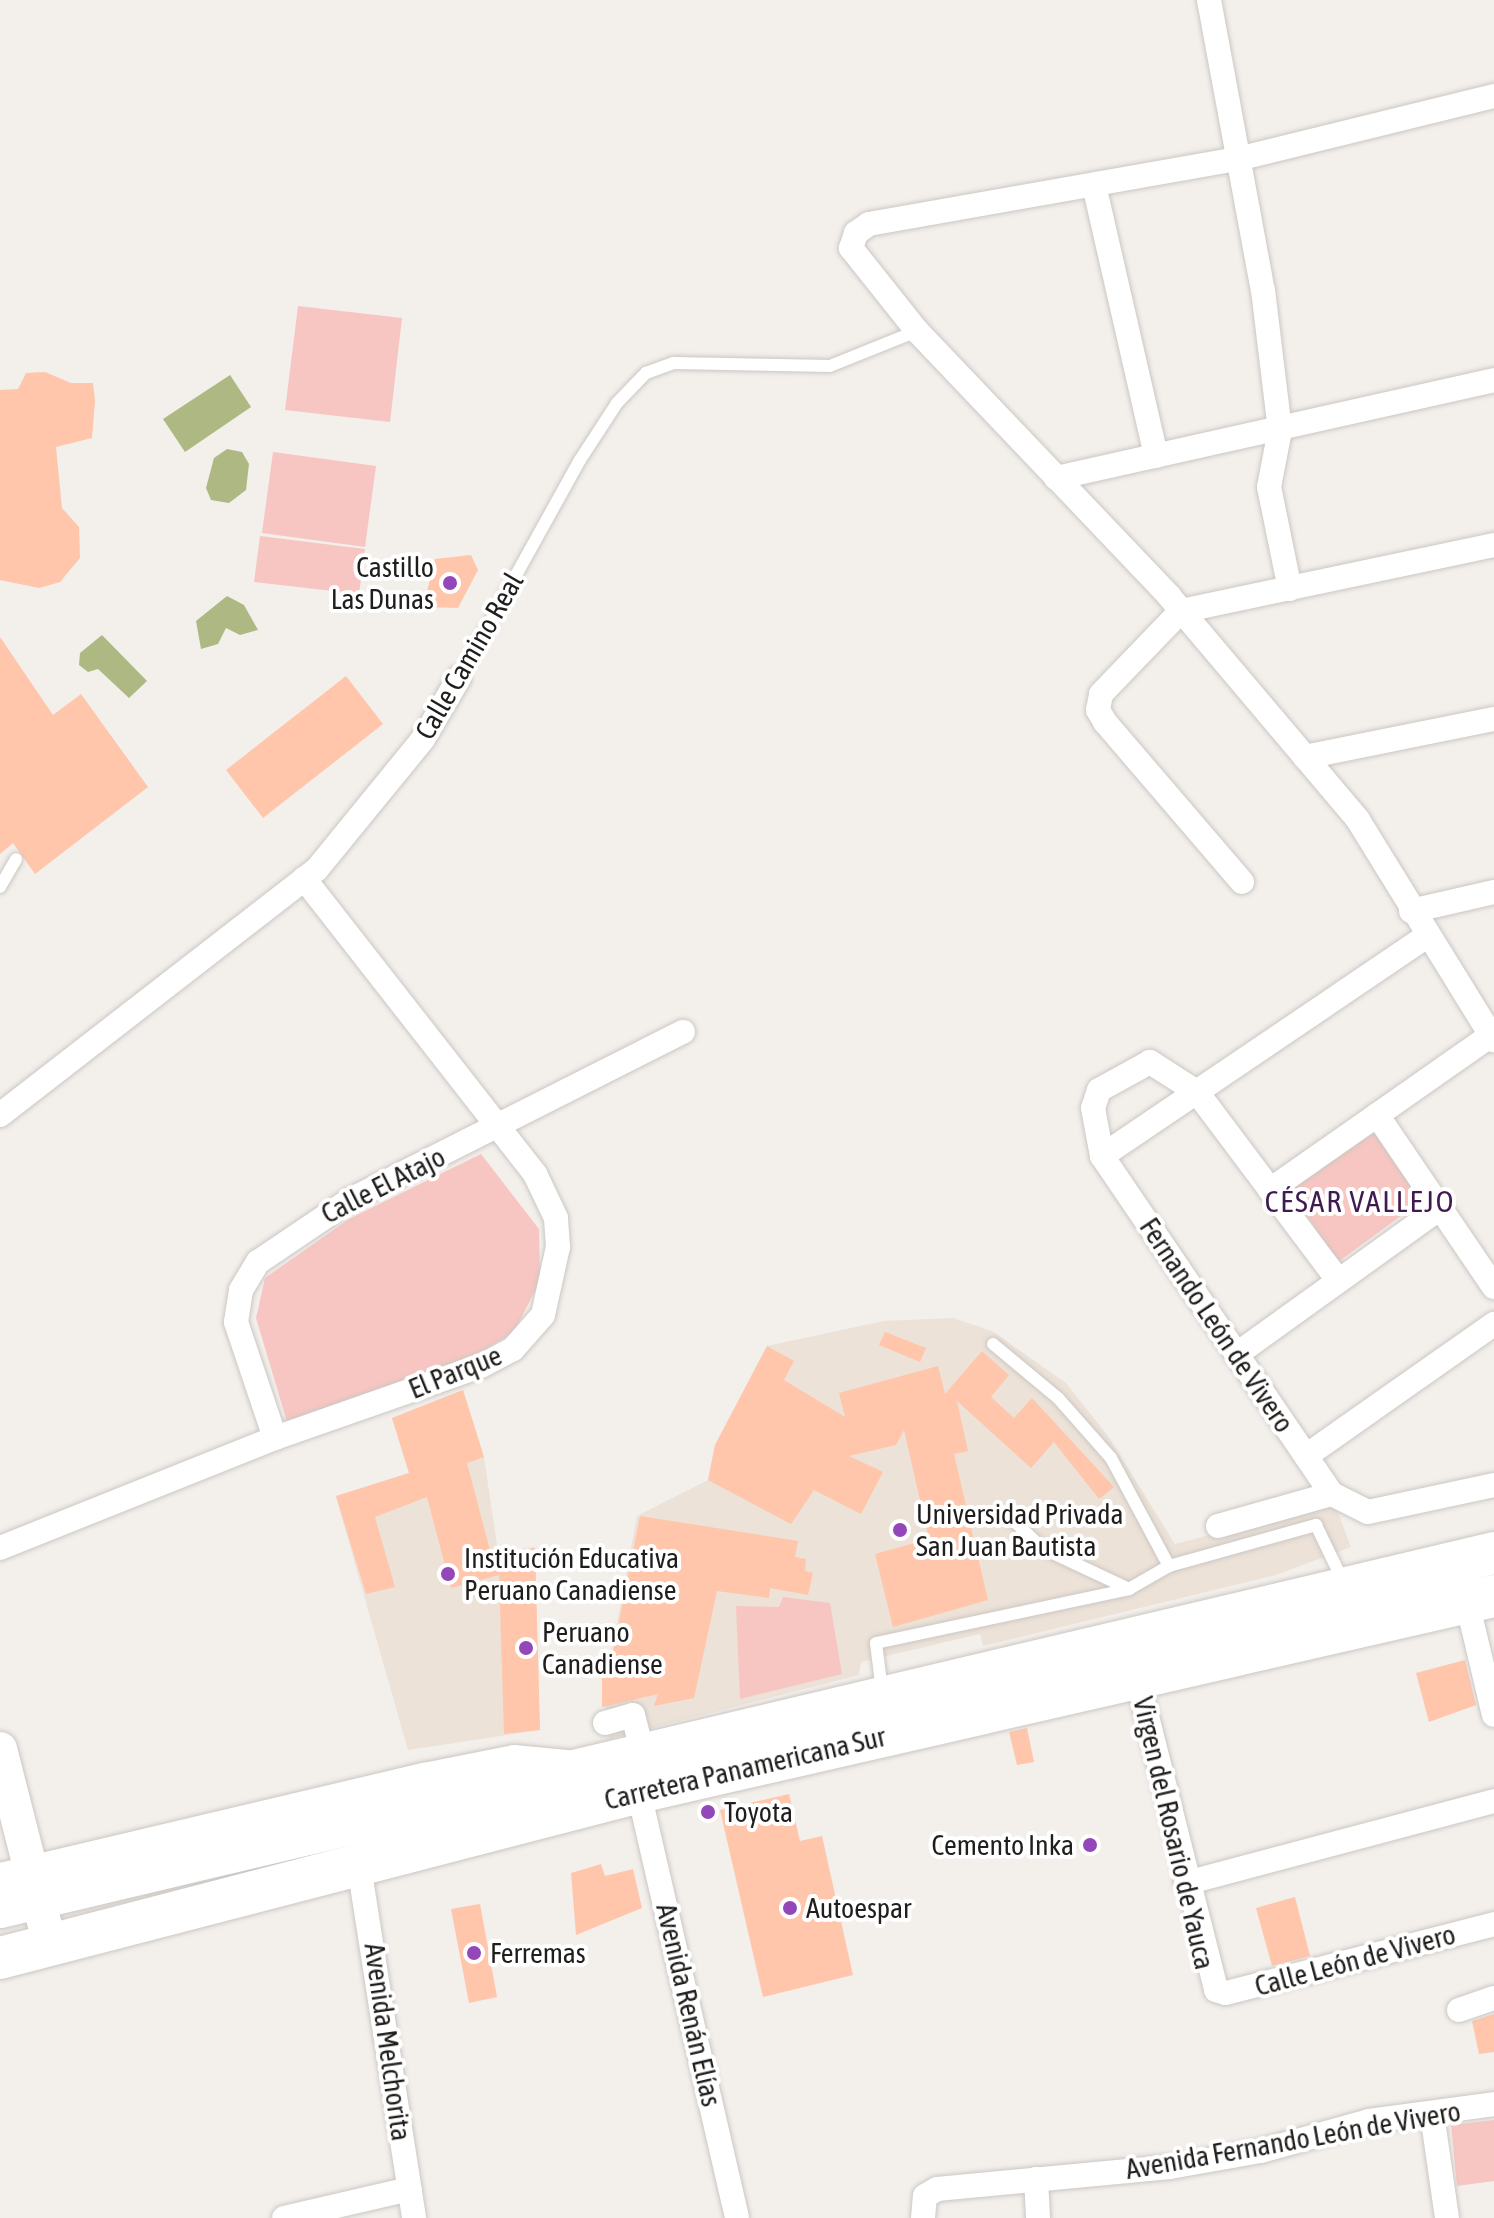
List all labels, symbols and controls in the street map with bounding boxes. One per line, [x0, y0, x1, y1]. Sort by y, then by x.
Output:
place label: Castillo Las Dunas [331, 550, 434, 616]
street label: Calle Camino Real [408, 567, 530, 745]
marker: Castillo Las Dunas [441, 574, 459, 592]
street label: Calle El Atajo [316, 1140, 450, 1230]
district label: CÉSAR VALLEJO [1265, 1183, 1455, 1219]
street label: Fernando León de Vivero [1133, 1211, 1301, 1439]
street label: El Parque [404, 1338, 506, 1406]
place label: Universidad Privada San Juan Bautista [916, 1497, 1123, 1563]
marker: Universidad Privada San Juan Bautista [891, 1521, 909, 1539]
place label: Institución Educativa Peruano Canadiense [464, 1541, 679, 1607]
marker: Institución Educativa Peruano Canadiense [439, 1565, 457, 1583]
place label: Peruano Canadiense [542, 1615, 663, 1681]
marker: Peruano Canadiense [517, 1639, 535, 1657]
street label: Virgen del Rosario de Yauca [1126, 1693, 1222, 1973]
street label: Carretera Panamericana Sur [601, 1719, 889, 1817]
place label: Toyota [724, 1795, 793, 1829]
marker: Toyota [699, 1803, 717, 1821]
place label: Cemento Inka [931, 1828, 1074, 1862]
marker: Cemento Inka [1081, 1836, 1099, 1854]
place label: Autoespar [806, 1891, 911, 1925]
marker: Autoespar [781, 1899, 799, 1917]
street label: Avenida Renán Elías [649, 1900, 729, 2110]
street label: Calle León de Vivero [1251, 1917, 1459, 2003]
place label: Ferremas [490, 1936, 586, 1970]
street label: Avenida Melchorita [357, 1941, 419, 2143]
marker: Ferremas [465, 1944, 483, 1962]
street label: Avenida Fernando León de Vivero [1123, 2094, 1463, 2186]

